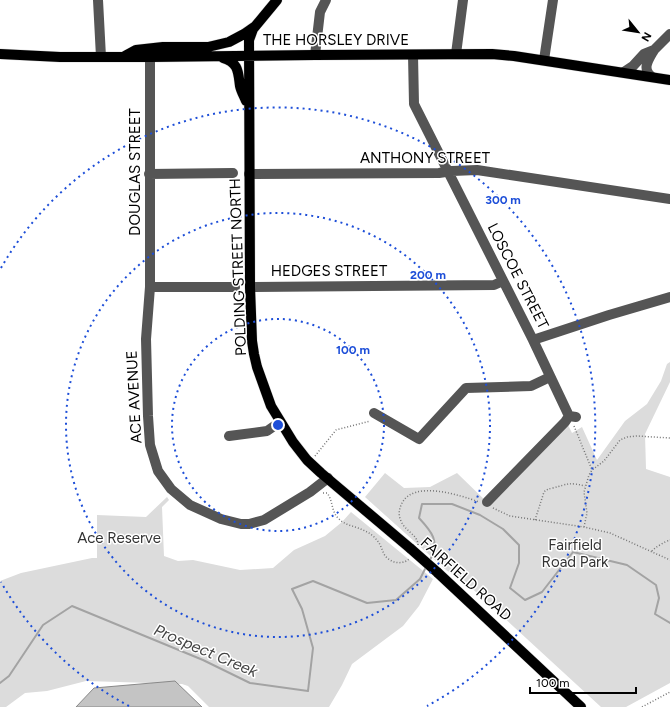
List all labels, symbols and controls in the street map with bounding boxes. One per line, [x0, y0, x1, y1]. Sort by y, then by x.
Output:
north arrow [618, 12, 658, 52]
text: N [638, 30, 654, 44]
street label: THE HORSLEY DRIVE [263, 31, 409, 49]
street label: DOUGLAS STREET [126, 107, 144, 236]
street label: ANTHONY STREET [360, 149, 491, 167]
street label: POLDING STREET NORTH [226, 178, 250, 356]
text: 300 m [485, 193, 521, 207]
street label: LOSCOE STREET [484, 220, 553, 333]
street label: HEDGES STREET [271, 262, 388, 280]
text: 200 m [410, 268, 446, 282]
text: 100 m [336, 343, 370, 357]
street label: ACE AVENUE [123, 350, 145, 444]
centre of rings [271, 418, 285, 432]
park label: Ace Reserve [77, 529, 161, 547]
street label: FAIRFIELD ROAD [417, 533, 515, 625]
park label: Fairfield Road Park [542, 536, 609, 571]
water label: Prospect Creek [151, 620, 262, 681]
scale bar [530, 669, 636, 695]
text: 100 m [536, 676, 570, 690]

